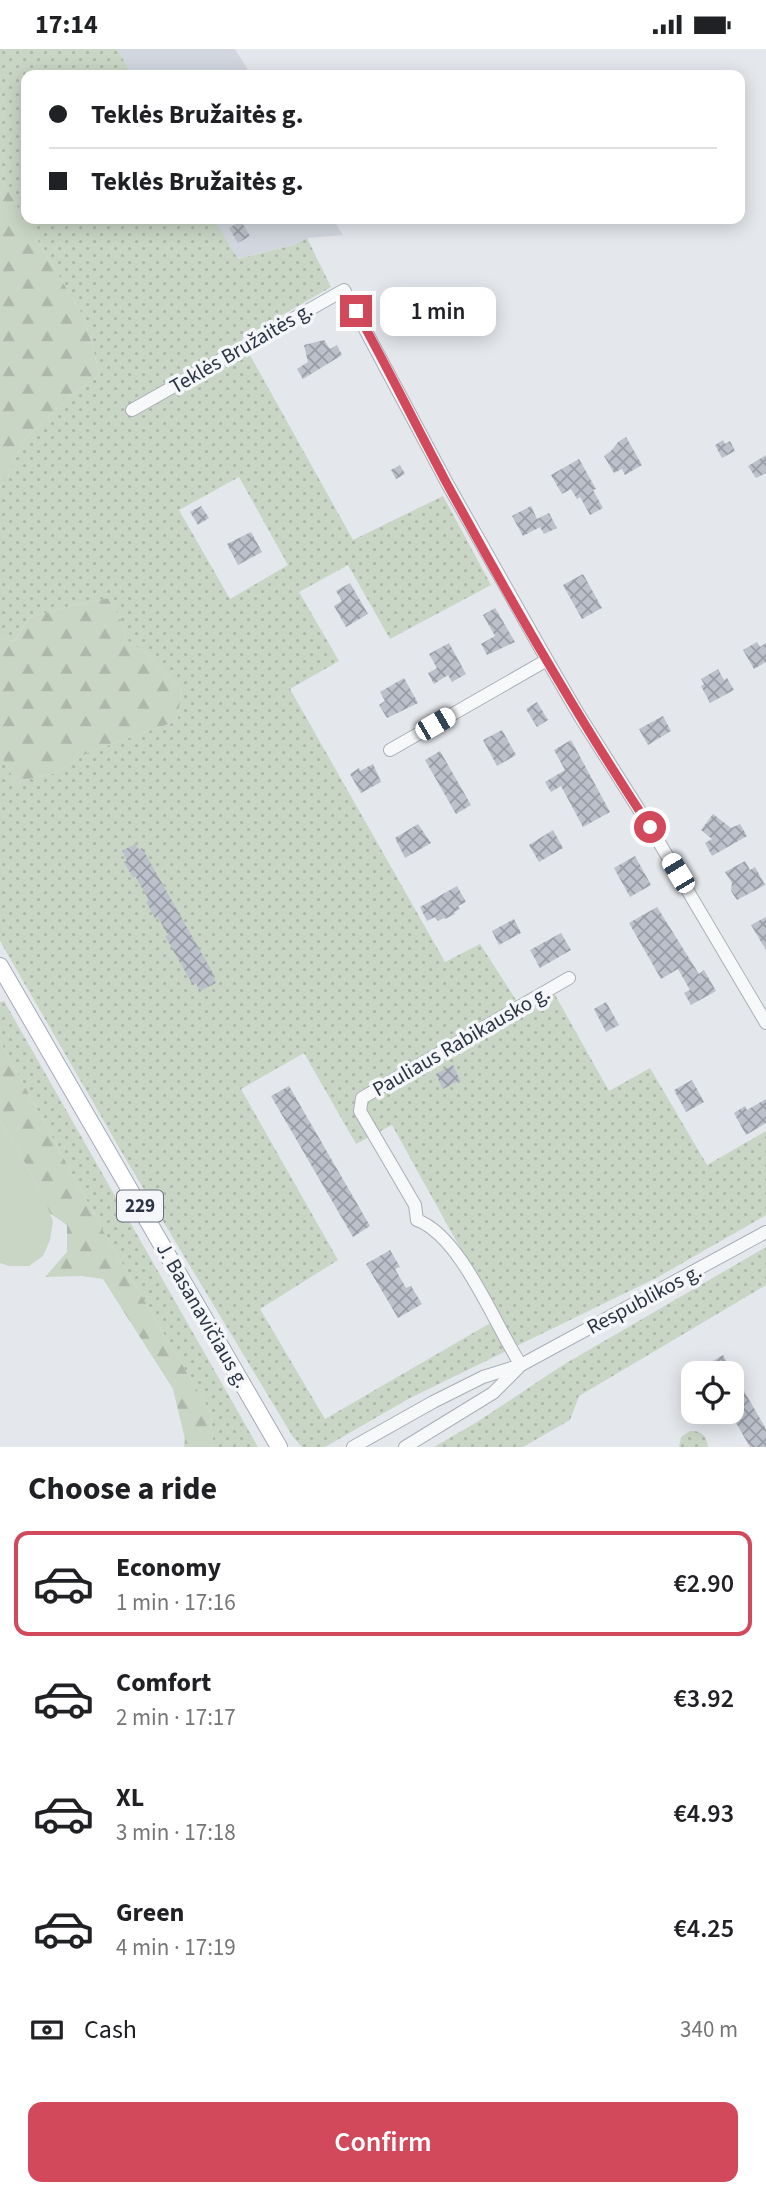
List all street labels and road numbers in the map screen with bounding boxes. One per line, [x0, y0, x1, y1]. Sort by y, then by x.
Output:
street label: Teklės Bružaitės g. [164, 295, 318, 401]
street label: Pauliaus Rabikausko g. [367, 978, 555, 1104]
road number: 229 [117, 1191, 163, 1221]
street label: J. Basanavičiaus g. [149, 1237, 257, 1393]
street label: Respublikos g. [581, 1256, 707, 1342]

